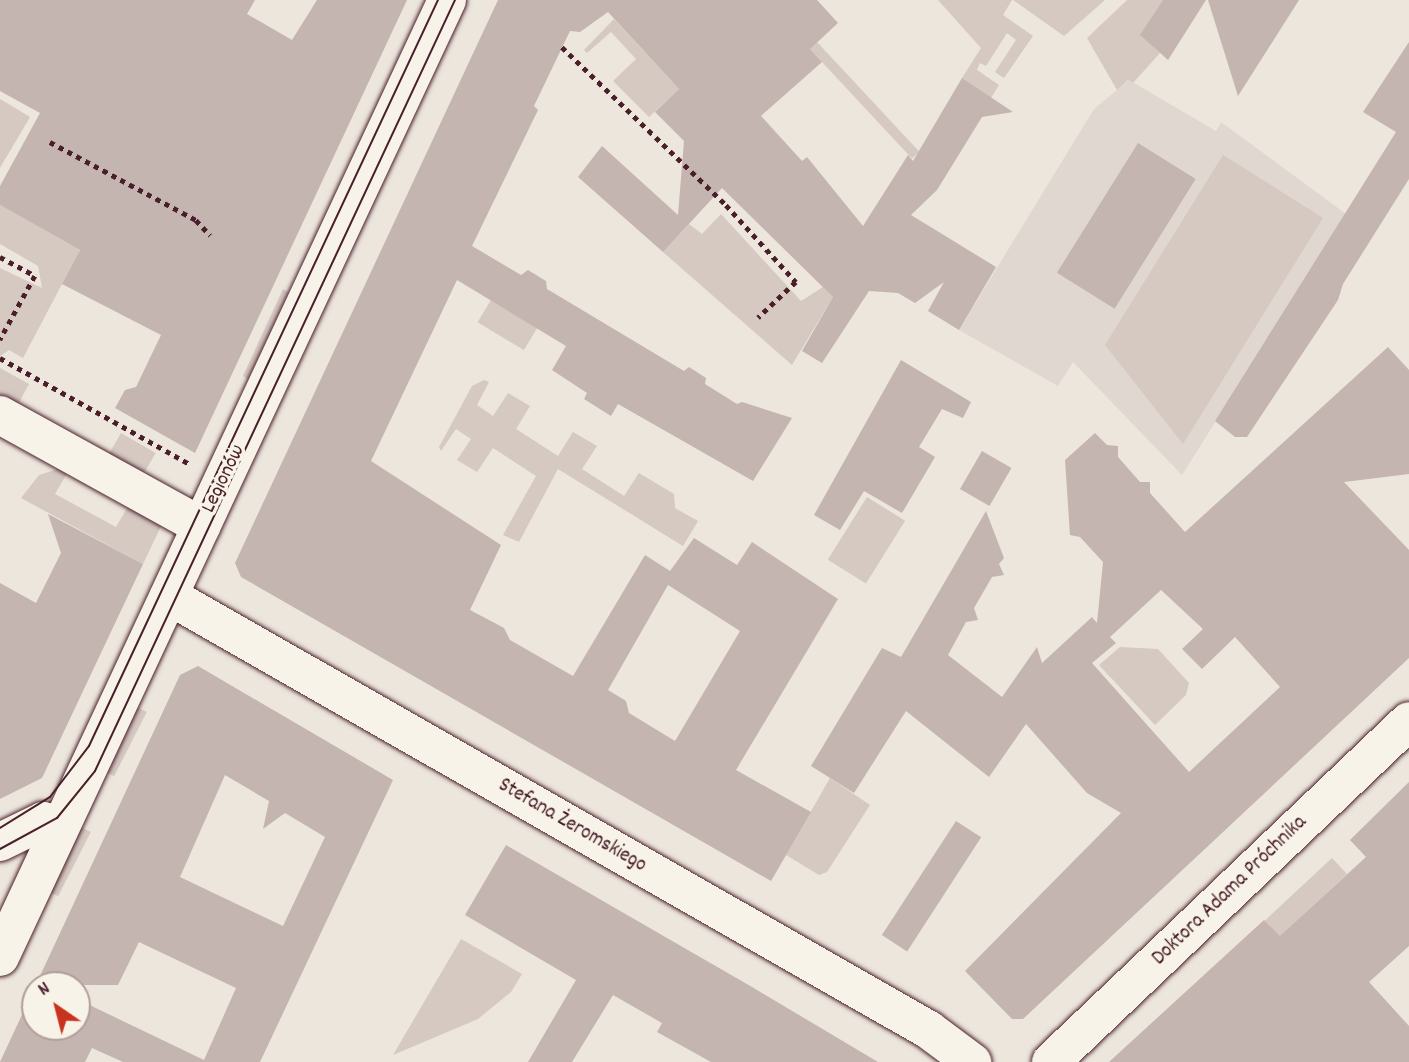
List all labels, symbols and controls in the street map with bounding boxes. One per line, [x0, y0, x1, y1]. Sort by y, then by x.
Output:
street label: Legionów [197, 441, 251, 517]
street label: Stefana Żeromskiego [493, 773, 651, 879]
street label: Doktora Adama Próchnika [1147, 811, 1313, 971]
north arrow [21, 971, 91, 1041]
text: N [33, 976, 56, 1004]

